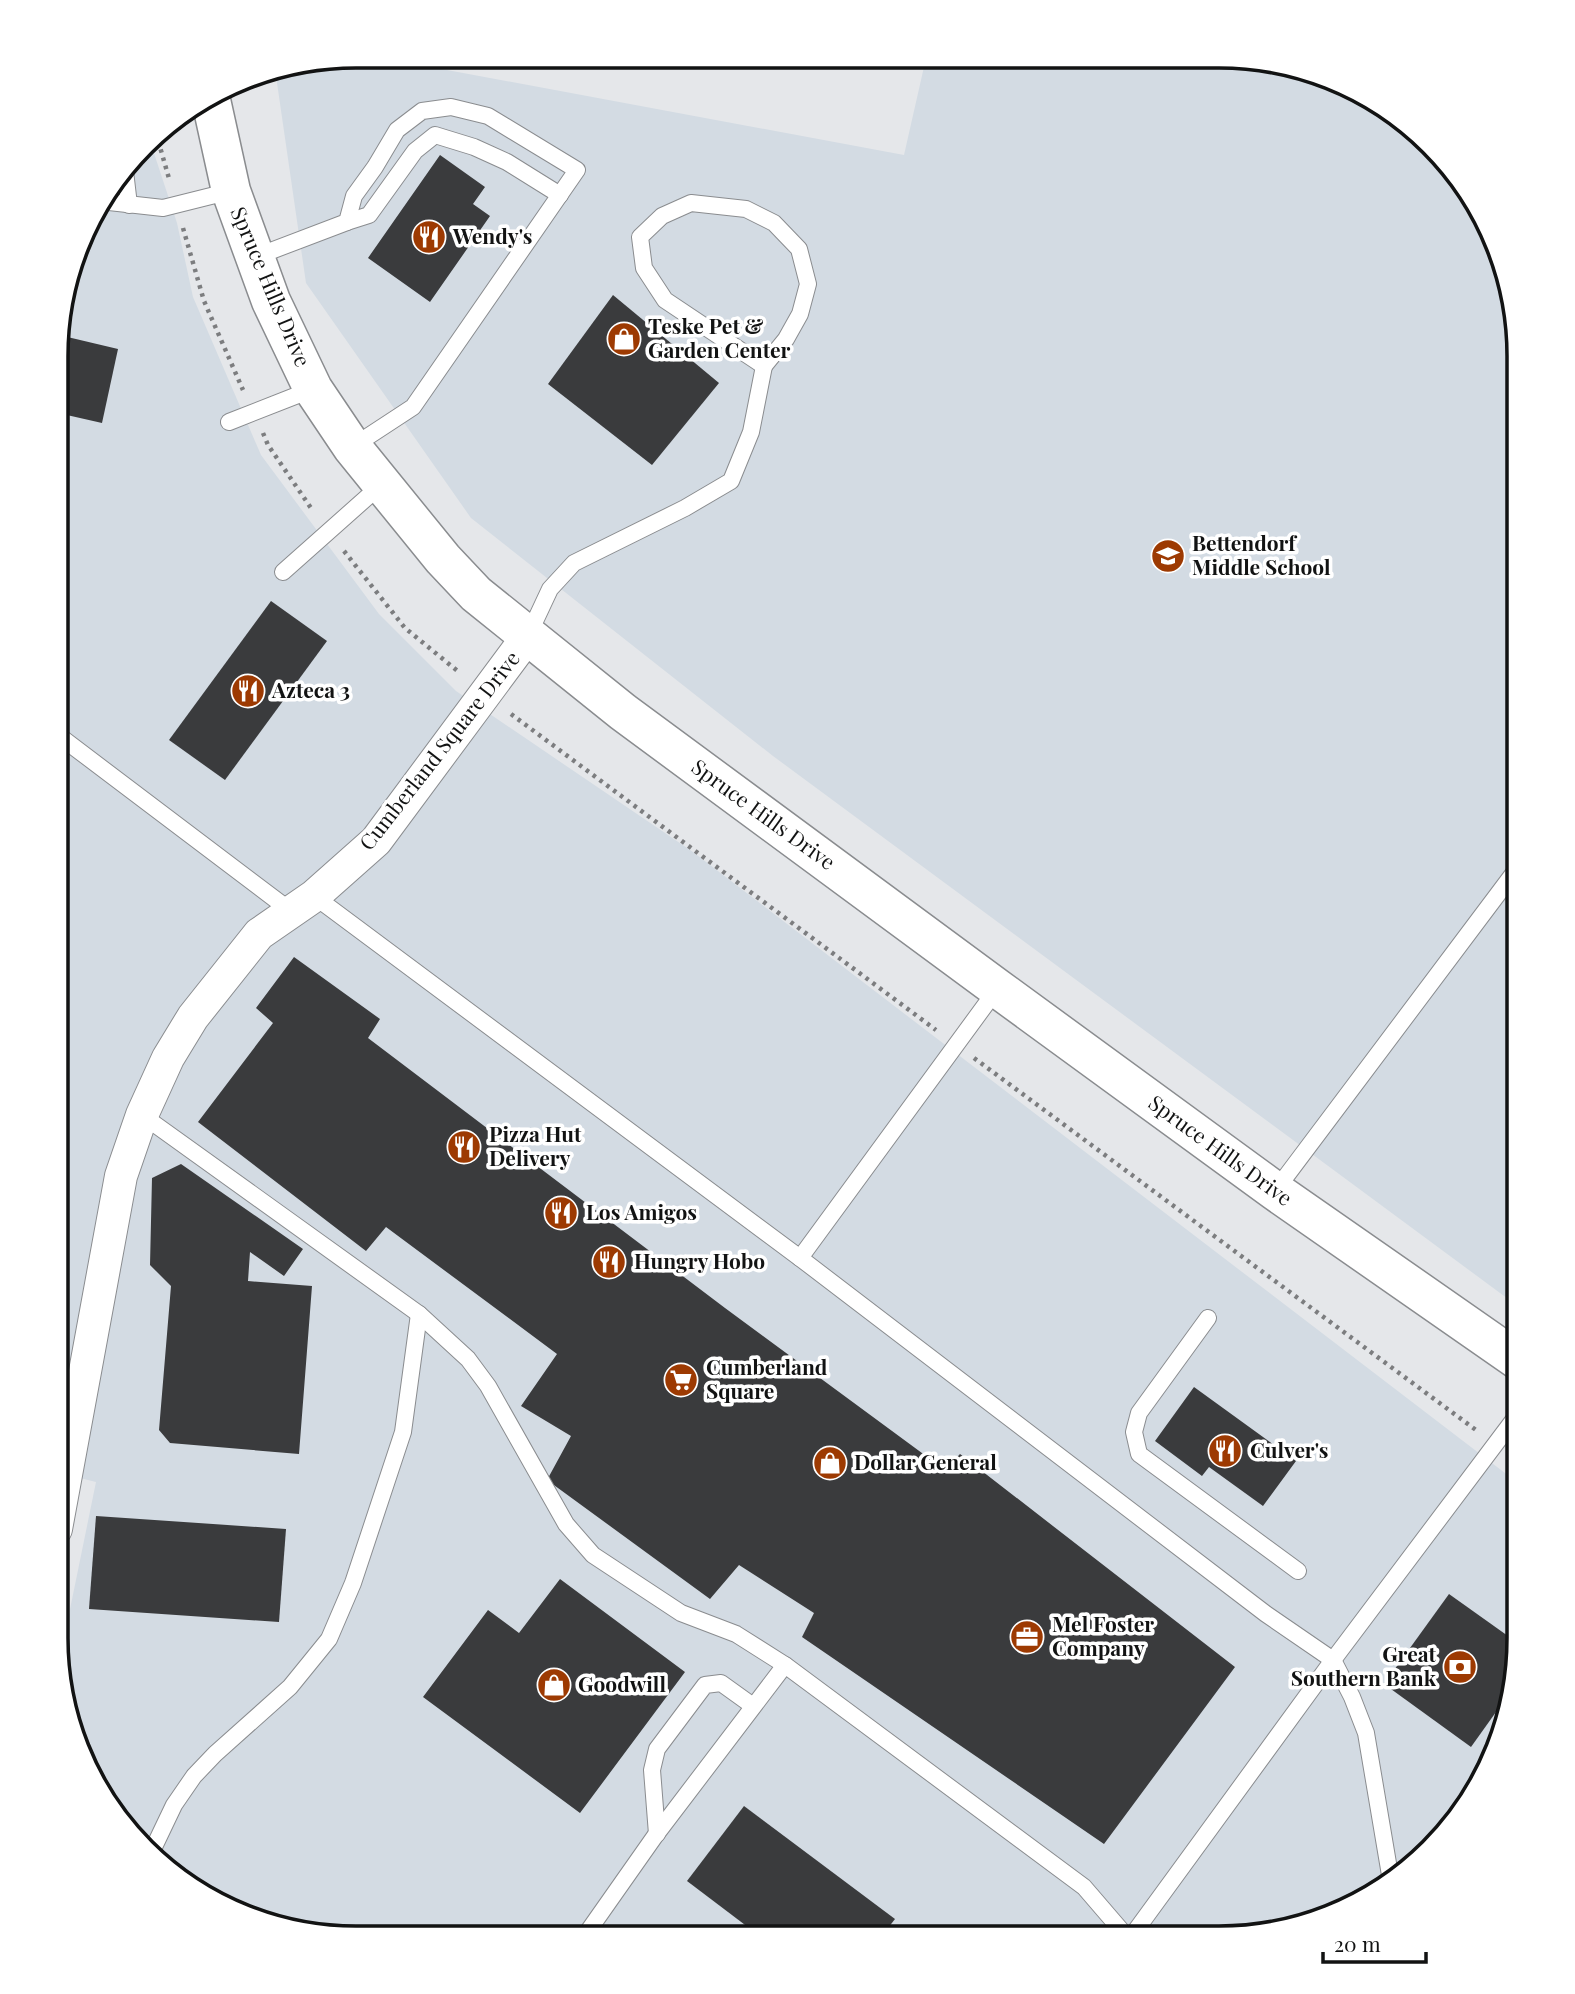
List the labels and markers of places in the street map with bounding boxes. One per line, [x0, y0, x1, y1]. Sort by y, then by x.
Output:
restaurant icon: Wendy's [410, 218, 448, 256]
place label: Wendy's [452, 221, 533, 249]
place label: Teske Pet & Garden Center [648, 311, 791, 363]
shop icon: Teske Pet & Garden Center [605, 320, 643, 358]
place label: Bettendorf Middle School [1192, 528, 1331, 580]
school or university icon: Bettendorf Middle School [1149, 537, 1187, 575]
restaurant icon: Azteca 3 [229, 672, 267, 710]
place label: Azteca 3 [271, 675, 350, 703]
place label: Pizza Hut Delivery [489, 1119, 582, 1171]
restaurant icon: Pizza Hut Delivery [445, 1128, 483, 1166]
restaurant icon: Los Amigos [542, 1194, 580, 1232]
place label: Los Amigos [586, 1197, 697, 1225]
restaurant icon: Hungry Hobo [590, 1243, 628, 1281]
place label: Hungry Hobo [634, 1246, 765, 1274]
place label: Cumberland Square [706, 1352, 828, 1404]
supermarket icon: Cumberland Square [662, 1361, 700, 1399]
restaurant icon: Culver's [1206, 1432, 1244, 1470]
place label: Culver's [1250, 1435, 1329, 1463]
shop icon: Dollar General [811, 1444, 849, 1482]
place label: Dollar General [854, 1447, 997, 1475]
place label: Mel Foster Company [1052, 1609, 1154, 1661]
office icon: Mel Foster Company [1008, 1618, 1046, 1656]
place label: Great Southern Bank [1291, 1639, 1437, 1691]
bank icon: Great Southern Bank [1441, 1648, 1479, 1686]
shop icon: Goodwill [535, 1666, 573, 1704]
place label: Goodwill [578, 1669, 667, 1697]

